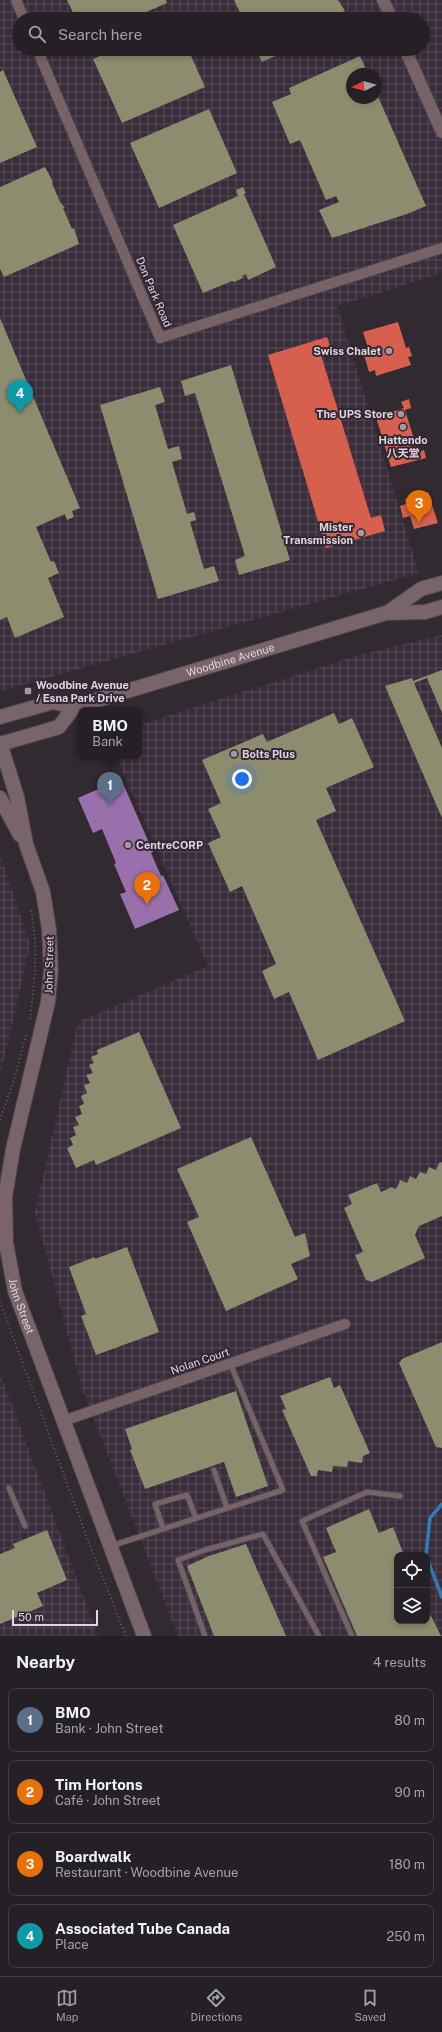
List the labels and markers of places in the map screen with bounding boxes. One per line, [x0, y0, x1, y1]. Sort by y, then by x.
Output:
place label: Swiss Chalet [313, 345, 381, 357]
marker: Swiss Chalet [384, 346, 394, 356]
pin: 4 [7, 380, 33, 413]
place label: The UPS Store [317, 408, 393, 420]
marker: The UPS Store [396, 409, 406, 419]
marker: Hattendo 八天堂 [398, 422, 408, 432]
place label: Hattendo 八天堂 [379, 434, 427, 459]
pin: 3 [406, 490, 432, 523]
place label: Mister Transmission [283, 521, 353, 546]
marker: Mister Transmission [356, 528, 366, 538]
place label: Woodbine Avenue / Esna Park Drive [36, 679, 129, 704]
marker: Woodbine Avenue / Esna Park Drive [23, 686, 33, 696]
place label: Bolts Plus [242, 748, 295, 760]
marker: Bolts Plus [229, 749, 239, 759]
pin: 1 [97, 772, 123, 805]
place label: CentreCORP [136, 839, 203, 851]
marker: CentreCORP [123, 840, 133, 850]
pin: 2 [134, 872, 160, 905]

